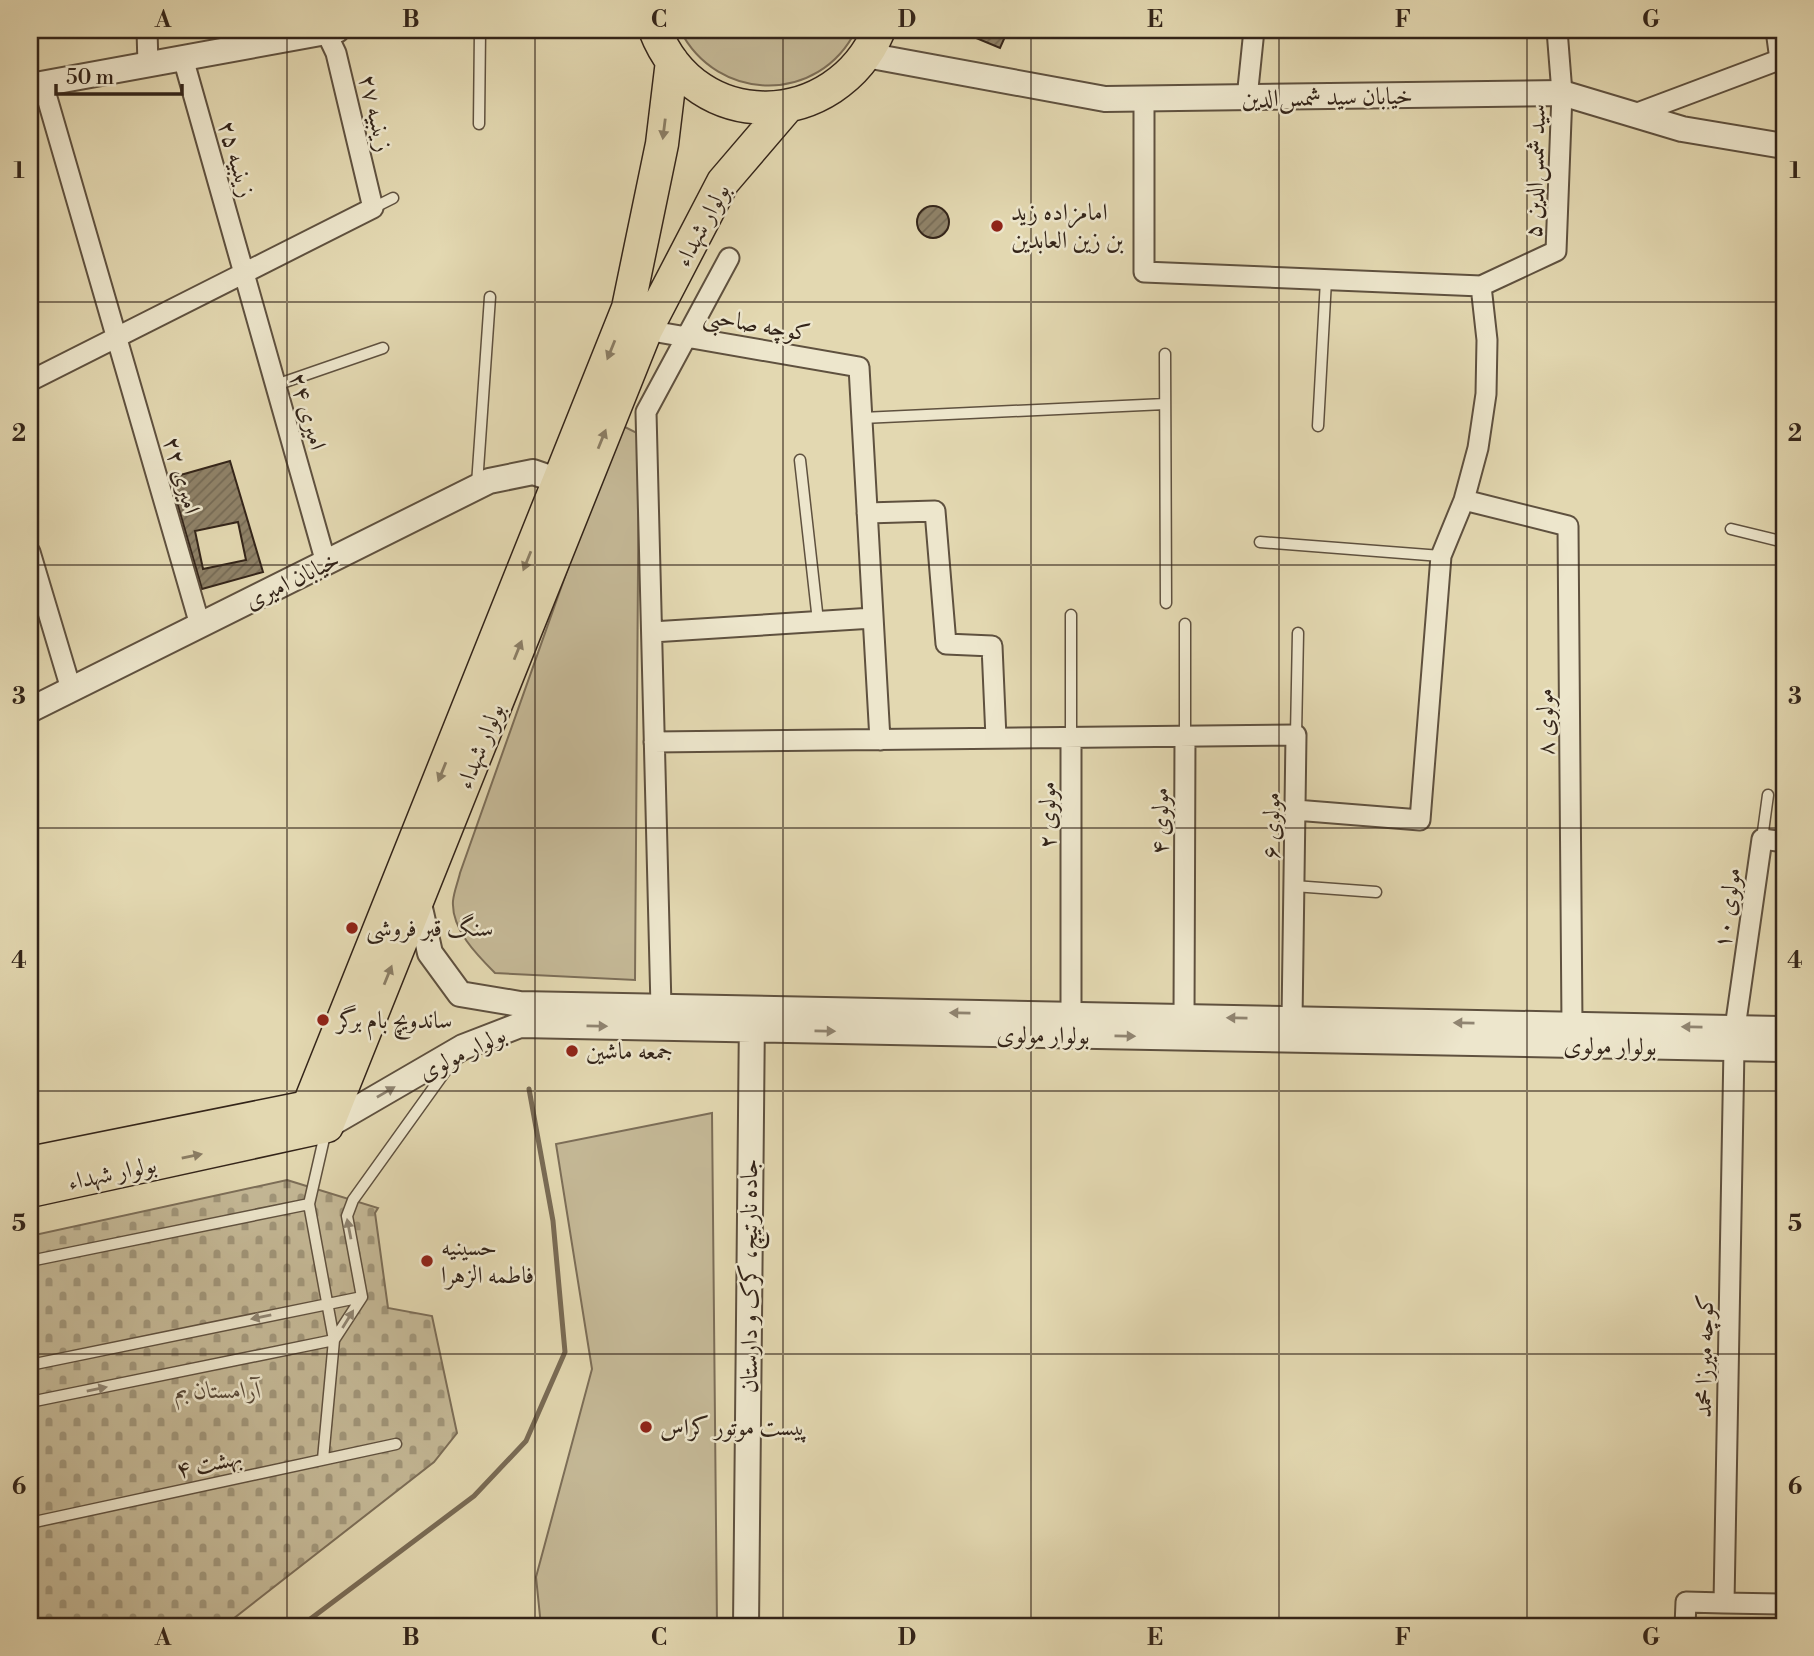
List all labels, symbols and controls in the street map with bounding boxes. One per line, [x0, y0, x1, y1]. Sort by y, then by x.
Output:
text: A [154, 6, 172, 34]
text: B [402, 6, 420, 34]
text: C [651, 6, 667, 34]
text: D [898, 6, 916, 34]
text: E [1147, 6, 1163, 34]
text: F [1395, 6, 1411, 34]
text: G [1642, 6, 1660, 34]
scale bar [56, 52, 182, 96]
text: 50 m [66, 65, 114, 91]
street label: زینبیه ۲۷ [352, 71, 399, 155]
street label: خیابان سید شمس‌الدین [1241, 82, 1413, 114]
street label: سید شمس‌الدین ۵ [1519, 103, 1553, 239]
street label: زینبیه ۲۵ [211, 117, 261, 201]
one-way arrow [658, 118, 669, 140]
text: 1 [13, 157, 25, 185]
text: 1 [1789, 157, 1801, 185]
street label: بولوار شهداء [669, 179, 737, 272]
place label: امامزاده زید بن زین العابدین [1011, 198, 1124, 256]
marker: امامزاده زید بن زین العابدین [989, 218, 1005, 234]
street label: کوچه صاحبی [700, 301, 813, 353]
one-way arrow [606, 340, 617, 361]
street label: امیری ۲۴ [282, 369, 332, 453]
text: 2 [12, 420, 26, 448]
text: 2 [1788, 420, 1802, 448]
one-way arrow [597, 428, 608, 449]
street label: امیری ۲۲ [156, 433, 206, 517]
street label: خیابان امیری [240, 545, 345, 617]
one-way arrow [521, 551, 532, 572]
one-way arrow [512, 640, 523, 661]
text: 3 [12, 683, 26, 711]
text: 3 [1788, 683, 1802, 711]
street label: مولوی ۸ [1530, 688, 1562, 756]
street label: بولوار شهداء [450, 699, 512, 794]
one-way arrow [437, 762, 448, 783]
street label: مولوی ۲ [1033, 781, 1063, 849]
street label: مولوی ۴ [1146, 787, 1176, 855]
street label: مولوی ۶ [1256, 792, 1288, 860]
street label: مولوی ۱۰ [1707, 866, 1749, 951]
place label: سنگ قبر فروشی [366, 913, 494, 945]
marker: سنگ قبر فروشی [344, 920, 360, 936]
text: 4 [11, 947, 27, 975]
text: 4 [1787, 947, 1803, 975]
one-way arrow [382, 965, 393, 986]
place label: ساندویچ بام برگر [334, 1004, 452, 1041]
one-way arrow [949, 1007, 971, 1019]
marker: ساندویچ بام برگر [315, 1012, 331, 1028]
one-way arrow [1225, 1013, 1247, 1024]
one-way arrow [1453, 1017, 1475, 1029]
street label: بولوار مولوی [414, 1020, 511, 1088]
one-way arrow [586, 1020, 608, 1032]
street label: بولوار مولوی [996, 1020, 1090, 1052]
one-way arrow [1680, 1022, 1702, 1033]
one-way arrow [814, 1025, 836, 1036]
one-way arrow [1115, 1031, 1137, 1042]
street label: بولوار مولوی [1563, 1031, 1657, 1063]
place label: جمعه ماشین [586, 1037, 673, 1067]
marker: جمعه ماشین [564, 1043, 580, 1059]
one-way arrow [376, 1086, 396, 1098]
street label: بولوار شهداء [65, 1150, 159, 1198]
one-way arrow [181, 1150, 203, 1161]
street label: جاده نارتیچ، کرک و دارستان [735, 1159, 770, 1393]
text: 5 [12, 1210, 26, 1238]
text: 5 [1788, 1210, 1802, 1238]
one-way arrow [343, 1218, 354, 1240]
place label: حسینیه فاطمه الزهرا [441, 1233, 534, 1291]
marker: حسینیه فاطمه الزهرا [419, 1253, 435, 1269]
street label: کوچه میرزا محمد [1689, 1294, 1722, 1418]
one-way arrow [341, 1309, 354, 1329]
one-way arrow [250, 1312, 272, 1323]
park label: آرامستان بم [174, 1376, 262, 1411]
one-way arrow [86, 1383, 108, 1394]
place label: پیست موتور کراس [660, 1413, 807, 1443]
marker: پیست موتور کراس [638, 1419, 654, 1435]
street label: بهشت ۴ [174, 1442, 245, 1486]
text: 6 [12, 1473, 26, 1501]
text: 6 [1788, 1473, 1802, 1501]
text: A [154, 1624, 172, 1652]
text: B [402, 1624, 420, 1652]
text: C [651, 1624, 667, 1652]
text: D [898, 1624, 916, 1652]
text: E [1147, 1624, 1163, 1652]
text: F [1395, 1624, 1411, 1652]
text: G [1642, 1624, 1660, 1652]

